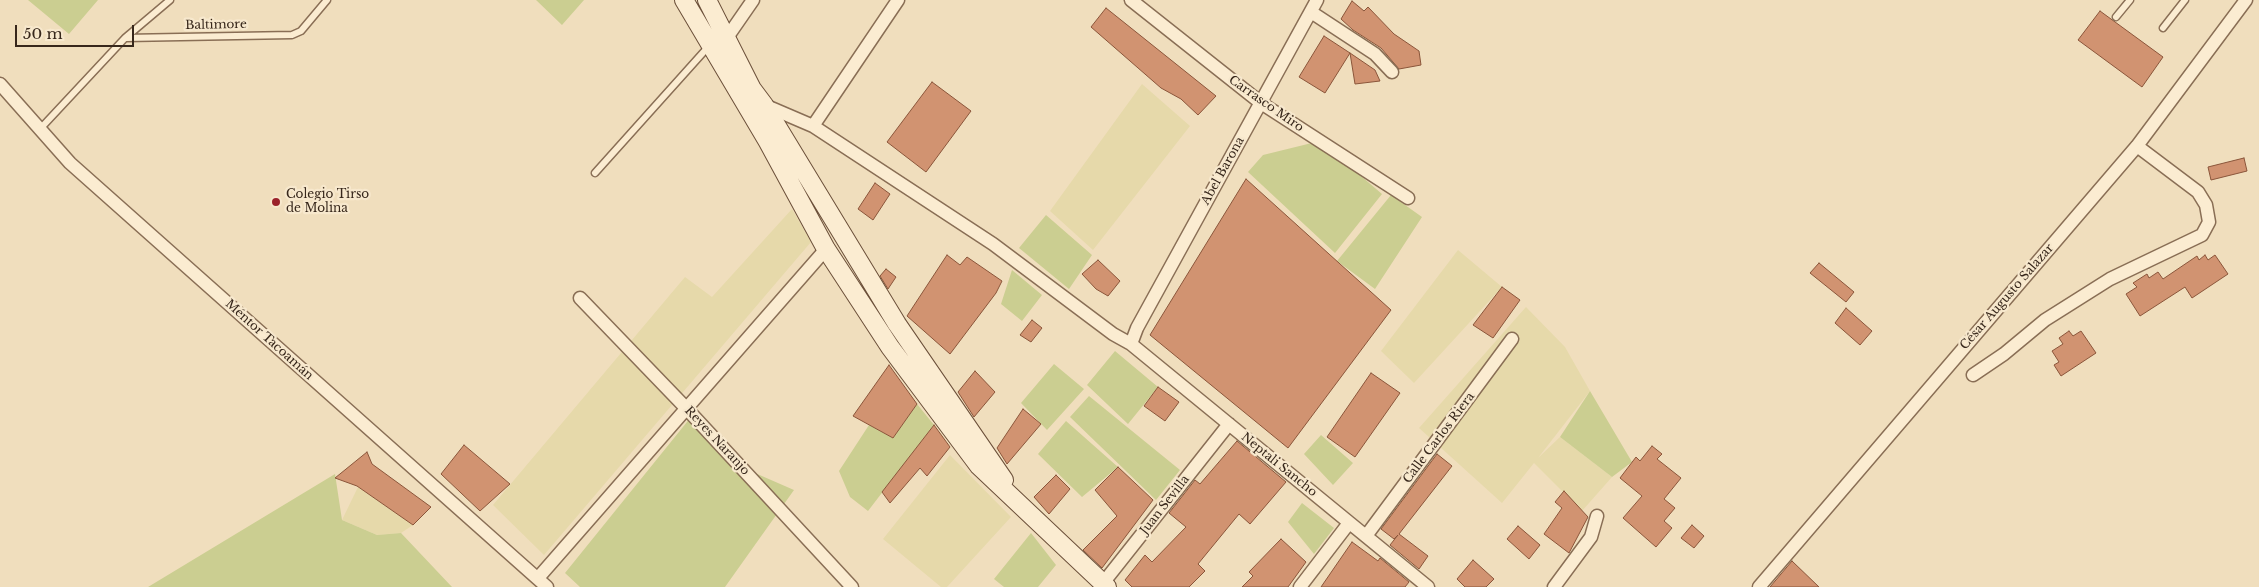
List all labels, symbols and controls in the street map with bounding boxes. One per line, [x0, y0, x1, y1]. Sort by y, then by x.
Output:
scale bar [18, 15, 136, 47]
street label: Baltimore [185, 17, 247, 33]
text: 50 m [23, 24, 63, 43]
street label: Carrasco Miro [1226, 73, 1306, 135]
street label: Abel Barona [1198, 134, 1248, 208]
place label: Colegio Tirso de Molina [286, 188, 369, 216]
marker: Colegio Tirso de Molina [270, 196, 282, 208]
street label: César Augusto Salazar [1957, 241, 2057, 353]
street label: Méntor Tacoamán [222, 297, 316, 383]
street label: Calle Carlos Riera [1400, 390, 1478, 486]
street label: Reyes Naranjo [682, 404, 752, 478]
street label: Neptali Sancho [1238, 430, 1320, 500]
street label: Juan Sevilla [1137, 473, 1193, 537]

